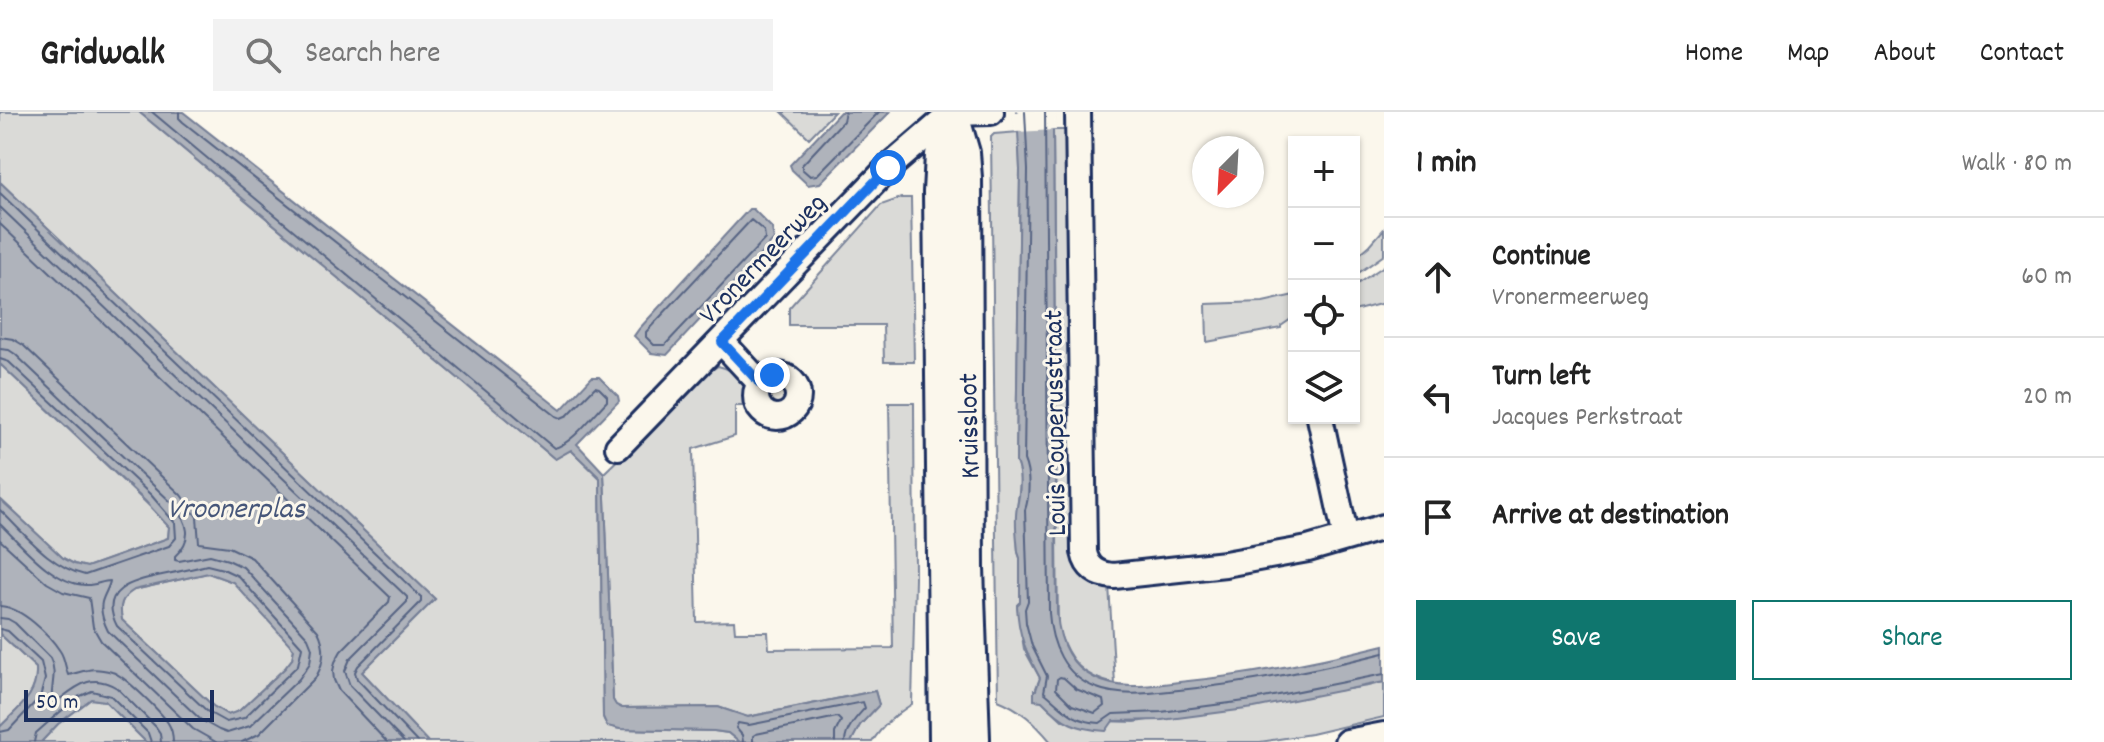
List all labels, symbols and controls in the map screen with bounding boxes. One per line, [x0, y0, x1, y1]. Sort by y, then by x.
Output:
search box [213, 19, 773, 91]
text: Gridwalk [40, 28, 165, 83]
icon: search [241, 33, 285, 77]
text: Search here [305, 34, 441, 77]
text: Home [1685, 35, 1743, 75]
text: Map [1787, 35, 1829, 75]
text: About [1873, 35, 1936, 75]
text: Contact [1980, 35, 2064, 75]
north arrow [1192, 136, 1264, 208]
map controls [1288, 136, 1360, 424]
button: + [1288, 136, 1360, 208]
text: 1 min [1416, 140, 1477, 189]
text: Walk · 80 m [1962, 146, 2072, 183]
route start [870, 150, 906, 186]
street label: Vronermeerweg [692, 186, 838, 335]
button: − [1288, 208, 1360, 280]
text: Continue [1492, 237, 1591, 280]
icon: ahead [1416, 255, 1460, 299]
text: 60 m [2021, 259, 2072, 296]
button: locate [1288, 280, 1360, 352]
text: Vronermeerweg [1492, 280, 1649, 317]
street label: Louis Couperusstraat [1036, 309, 1080, 536]
button: layers [1288, 352, 1360, 424]
route end [754, 357, 790, 393]
text: Turn left [1492, 357, 1591, 400]
street label: Kruissloot [951, 373, 993, 479]
icon: left [1416, 375, 1460, 419]
text: 20 m [2023, 379, 2072, 416]
text: Jacques Perkstraat [1492, 400, 1683, 437]
water label: Vroonerplas [167, 490, 306, 533]
icon: arrive [1416, 495, 1460, 539]
text: Arrive at destination [1492, 496, 1729, 539]
button: Save [1416, 600, 1736, 680]
button: Share [1752, 600, 2072, 680]
scale bar [24, 686, 214, 722]
text: 50 m [36, 688, 78, 719]

